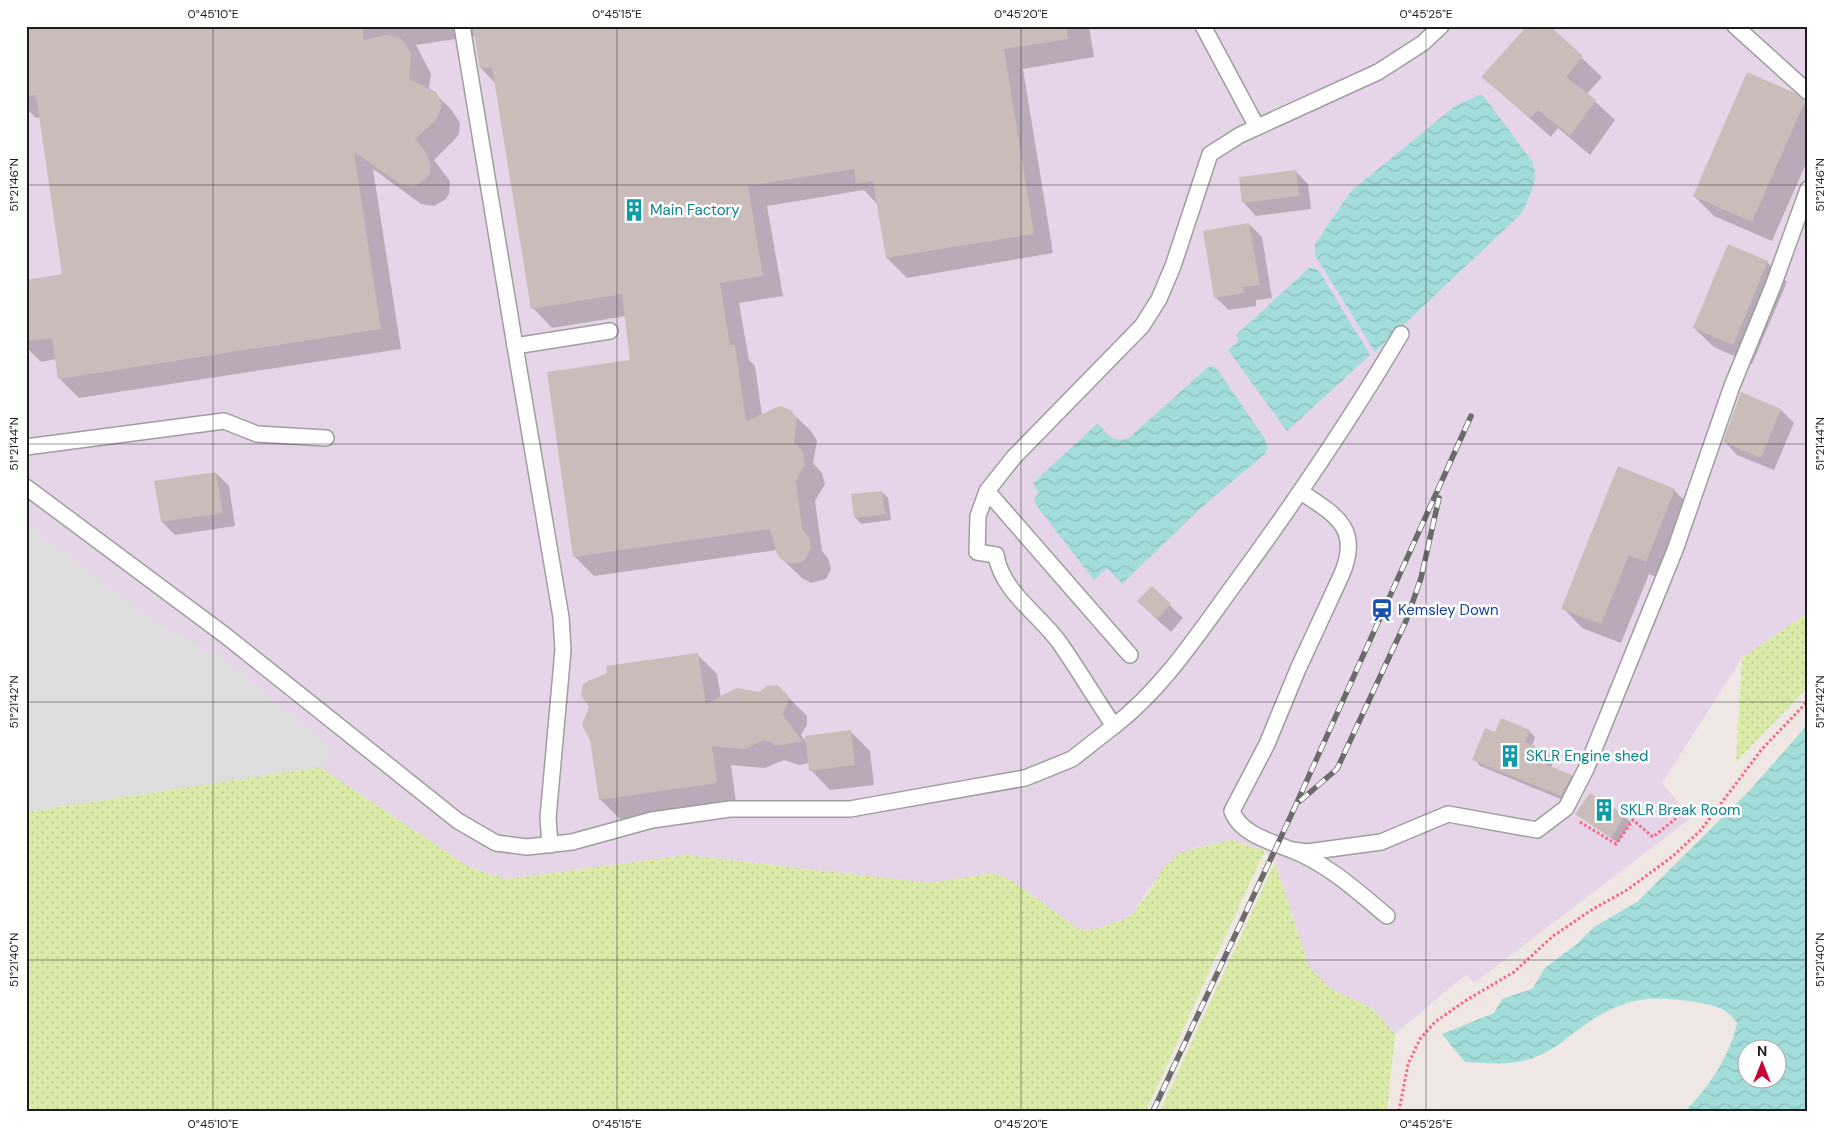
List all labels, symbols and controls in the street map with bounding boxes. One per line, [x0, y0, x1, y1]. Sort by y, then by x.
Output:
text: 0°45'10"E [188, 6, 239, 22]
text: 0°45'15"E [592, 6, 642, 22]
text: 0°45'20"E [994, 6, 1048, 22]
text: 0°45'25"E [1400, 6, 1453, 22]
text: 51°21'46"N [6, 158, 22, 212]
text: 51°21'46"N [1812, 158, 1828, 212]
building icon: Main Factory [621, 197, 647, 223]
place label: Main Factory [650, 200, 740, 220]
text: 51°21'44"N [6, 417, 22, 471]
text: 51°21'44"N [1812, 417, 1828, 471]
station icon: Kemsley Down [1369, 597, 1395, 623]
place label: Kemsley Down [1398, 600, 1499, 620]
text: 51°21'42"N [6, 675, 22, 729]
text: 51°21'42"N [1812, 675, 1828, 729]
building icon: SKLR Engine shed [1497, 743, 1523, 769]
place label: SKLR Engine shed [1526, 746, 1649, 766]
building icon: SKLR Break Room [1591, 797, 1617, 823]
place label: SKLR Break Room [1620, 800, 1740, 820]
text: 51°21'40"N [6, 933, 22, 987]
text: 51°21'40"N [1812, 933, 1828, 987]
north arrow [1736, 1040, 1786, 1090]
text: N [1757, 1042, 1767, 1060]
text: 0°45'10"E [188, 1116, 239, 1132]
text: 0°45'15"E [592, 1116, 642, 1132]
text: 0°45'20"E [994, 1116, 1048, 1132]
text: 0°45'25"E [1400, 1116, 1453, 1132]

